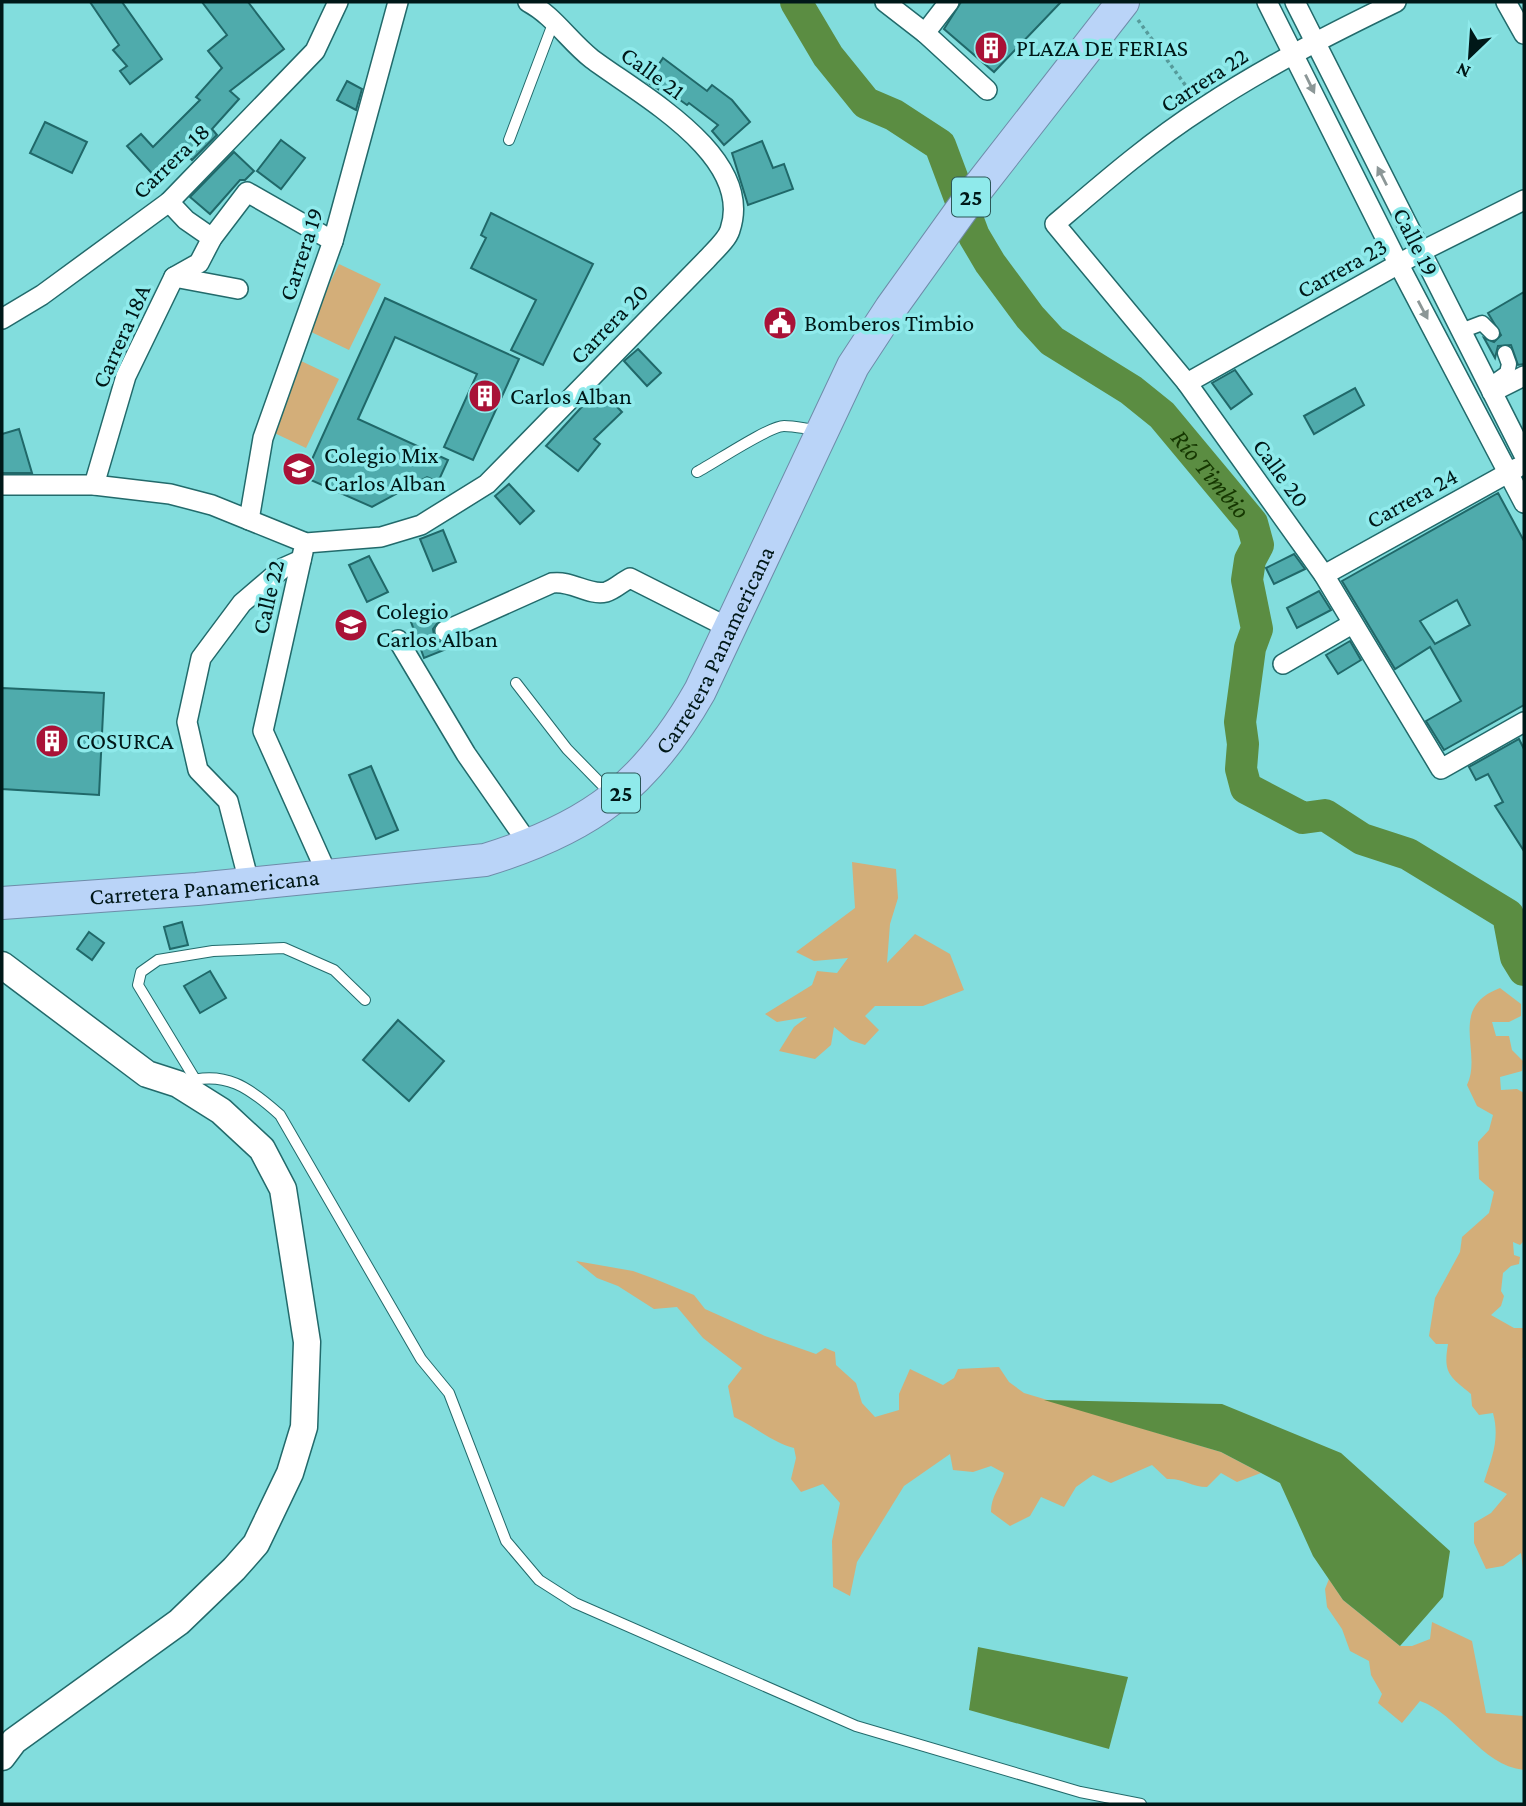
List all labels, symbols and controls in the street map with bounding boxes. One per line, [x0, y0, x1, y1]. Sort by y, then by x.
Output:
north arrow [1435, 21, 1505, 91]
building icon: PLAZA DE FERIAS [972, 29, 1010, 67]
place label: PLAZA DE FERIAS [1016, 34, 1188, 61]
street label: Calle 21 [616, 40, 690, 105]
street label: Carrera 22 [1155, 41, 1252, 118]
text: N [1453, 59, 1473, 83]
one-way arrow [1304, 74, 1315, 94]
street label: Carrera 18 [126, 117, 215, 204]
one-way arrow [1377, 166, 1388, 186]
road number: 25 [952, 178, 990, 216]
street label: Calle 19 [1388, 203, 1445, 280]
street label: Carrera 19 [273, 204, 328, 304]
street label: Carrera 23 [1292, 232, 1391, 303]
street label: Carrera 20 [564, 278, 653, 369]
street label: Carrera 18A [86, 280, 155, 392]
one-way arrow [1416, 300, 1428, 320]
public building icon: Bomberos Timbio [761, 304, 799, 342]
place label: Bomberos Timbio [804, 309, 974, 336]
building icon: Carlos Alban [466, 377, 504, 415]
place label: Carlos Alban [510, 382, 632, 409]
water label: Río Timbio [1165, 424, 1256, 524]
street label: Calle 20 [1248, 433, 1315, 512]
place label: Colegio Mix Carlos Alban [324, 441, 446, 496]
school or university icon: Colegio Mix Carlos Alban [280, 450, 318, 488]
street label: Carrera 24 [1362, 462, 1462, 534]
street label: Carretera Panamericana [649, 542, 779, 759]
street label: Calle 22 [246, 557, 289, 637]
place label: Colegio Carlos Alban [376, 597, 498, 652]
school or university icon: Colegio Carlos Alban [332, 606, 370, 644]
building icon: COSURCA [33, 722, 71, 760]
place label: COSURCA [76, 727, 174, 754]
road number: 25 [602, 774, 640, 813]
street label: Carretera Panamericana [88, 863, 321, 910]

